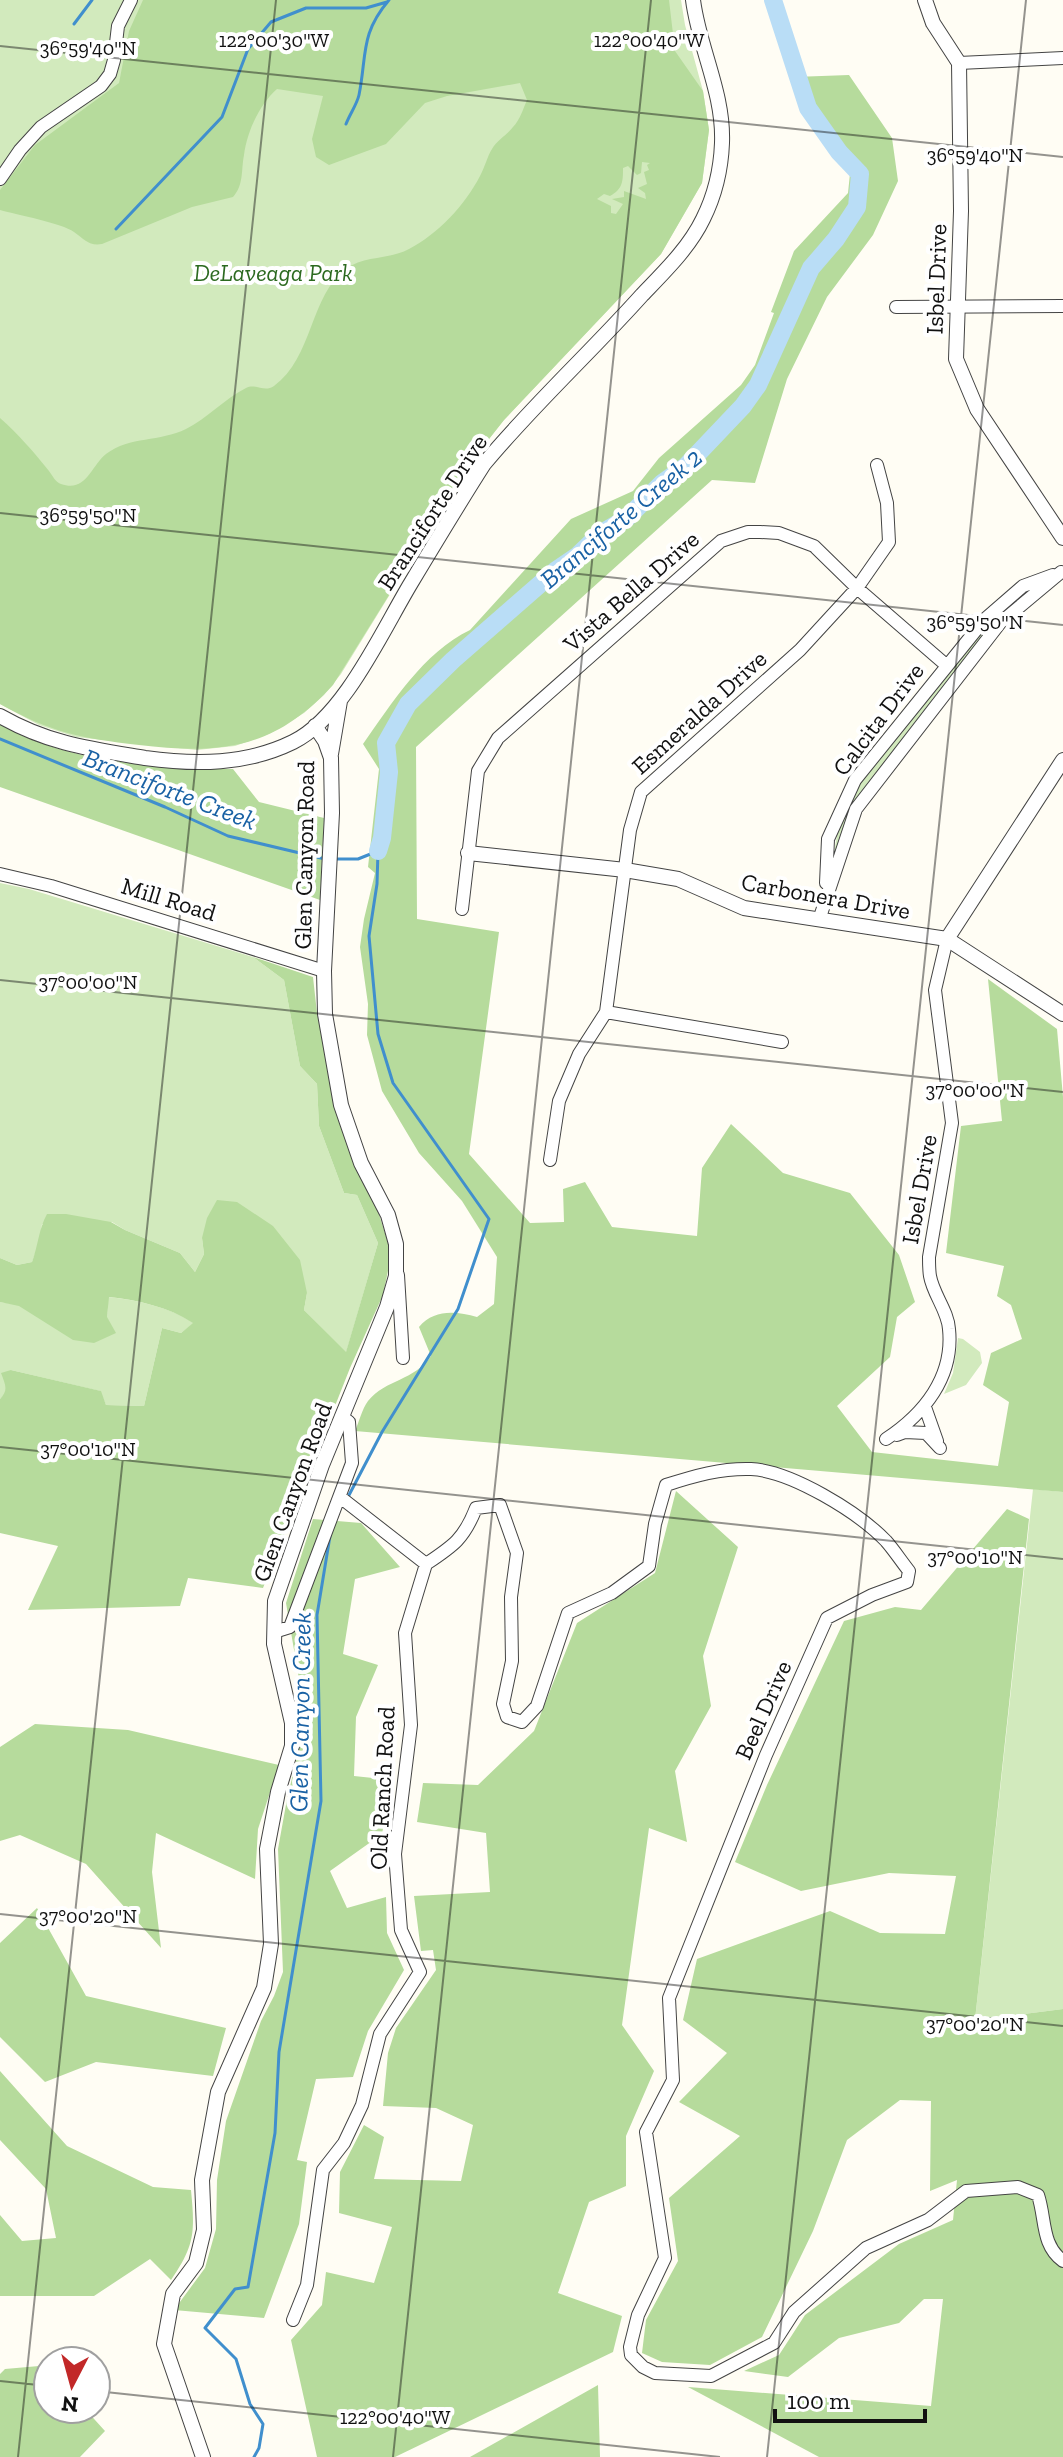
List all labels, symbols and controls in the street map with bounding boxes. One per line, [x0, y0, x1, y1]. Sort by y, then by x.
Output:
text: 122°00'30"W [219, 28, 330, 52]
text: 122°00'40"W [594, 28, 705, 52]
text: 36°59'40"N [40, 36, 137, 60]
text: 36°59'40"N [927, 143, 1024, 167]
street label: Isbel Drive [920, 223, 952, 335]
park label: DeLaveaga Park [193, 258, 353, 287]
street label: Branciforte Drive [371, 429, 493, 595]
water label: Branciforte Creek 2 [533, 441, 709, 595]
text: 36°59'50"N [40, 503, 137, 527]
street label: Vista Bella Drive [556, 524, 705, 658]
text: 36°59'50"N [927, 610, 1024, 634]
street label: Esmeralda Drive [626, 644, 772, 780]
street label: Calcita Drive [826, 657, 930, 781]
water label: Branciforte Creek [79, 741, 261, 837]
street label: Glen Canyon Road [288, 760, 320, 950]
street label: Carbonera Drive [739, 867, 913, 925]
street label: Mill Road [118, 871, 220, 927]
text: 37°00'00"N [38, 970, 138, 994]
text: 37°00'00"N [925, 1078, 1025, 1102]
street label: Isbel Drive [895, 1132, 943, 1246]
street label: Glen Canyon Road [246, 1398, 338, 1586]
text: 37°00'10"N [40, 1437, 136, 1461]
text: 37°00'10"N [927, 1545, 1023, 1569]
water label: Glen Canyon Creek [282, 1612, 318, 1812]
street label: Beel Drive [728, 1656, 798, 1764]
street label: Old Ranch Road [363, 1705, 401, 1871]
text: 37°00'20"N [39, 1904, 137, 1928]
text: 37°00'20"N [926, 2012, 1024, 2036]
north arrow [32, 2345, 112, 2425]
scale bar [775, 2373, 925, 2423]
text: 100 m [787, 2386, 850, 2415]
text: N [60, 2390, 80, 2419]
text: 122°00'40"W [340, 2405, 451, 2429]

